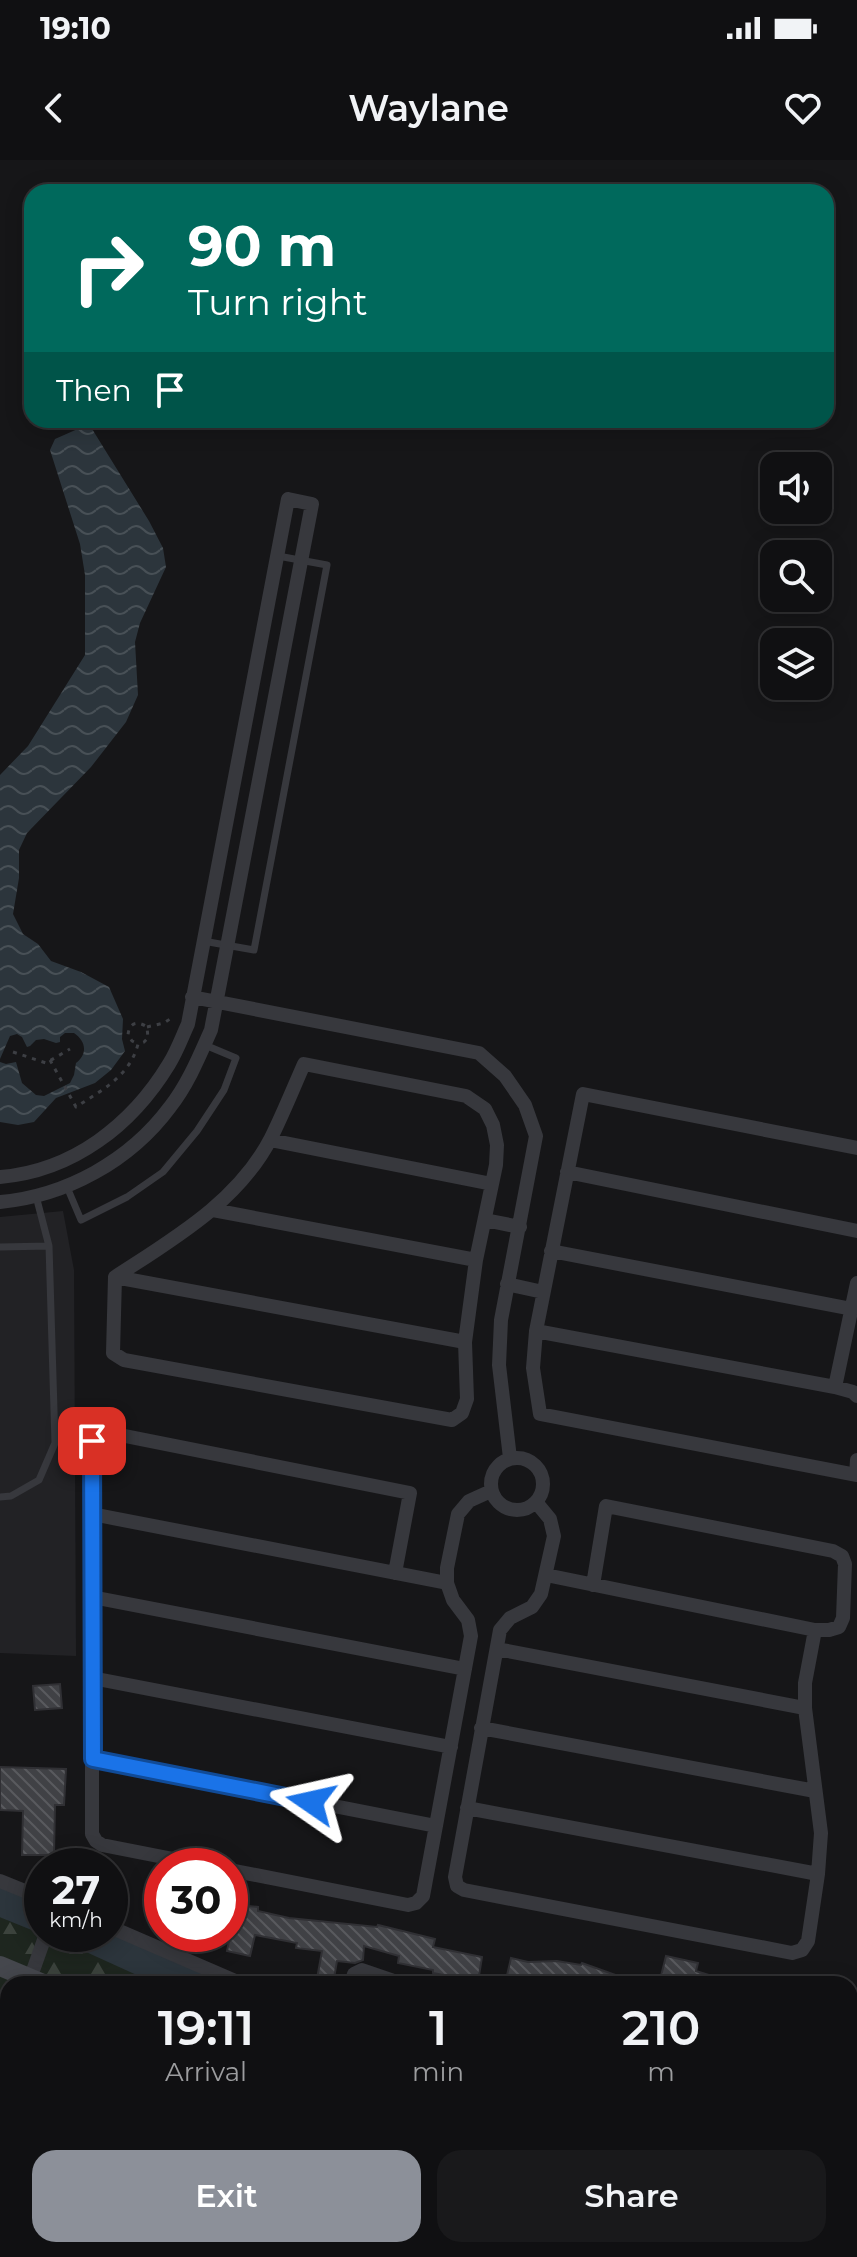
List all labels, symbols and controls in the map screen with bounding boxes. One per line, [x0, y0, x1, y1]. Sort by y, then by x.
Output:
text: 19:10 [40, 10, 111, 47]
icon: back [32, 86, 76, 130]
text: Waylane [348, 86, 509, 130]
icon: heart [781, 86, 825, 130]
text: 90 m [188, 212, 336, 280]
icon: right [56, 216, 160, 320]
text: Turn right [188, 280, 368, 324]
icon: arrive [148, 368, 192, 412]
text: Then [56, 372, 132, 409]
map controls [760, 452, 832, 700]
button: sound [760, 452, 832, 524]
button: search [760, 540, 832, 612]
button: layers [760, 628, 832, 700]
pin [58, 1407, 126, 1475]
icon: arrive [70, 1419, 114, 1463]
position arrow [269, 1760, 353, 1844]
speed limit sign: 30 [144, 1848, 248, 1952]
text: 27 [52, 1865, 100, 1914]
text: km/h [49, 1908, 103, 1932]
text: 19:11 [158, 1999, 254, 2057]
text: 1 [429, 1999, 447, 2057]
text: 210 [622, 1999, 700, 2057]
text: Arrival [165, 2056, 247, 2088]
text: min [412, 2056, 464, 2088]
text: m [647, 2056, 675, 2088]
button: Exit [32, 2150, 421, 2242]
button: Share [437, 2150, 826, 2242]

